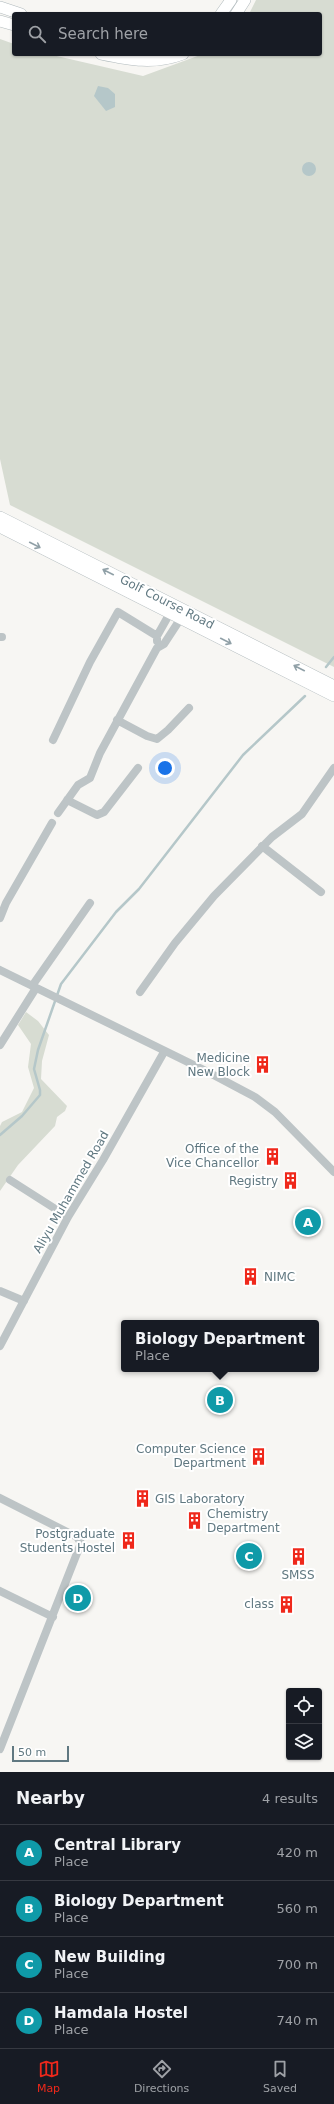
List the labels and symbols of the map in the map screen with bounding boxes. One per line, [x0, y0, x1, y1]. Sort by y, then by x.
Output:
one-way arrow [29, 542, 41, 549]
one-way arrow [102, 568, 114, 575]
street label: Golf Course Road [118, 572, 216, 632]
one-way arrow [220, 638, 232, 645]
one-way arrow [293, 664, 305, 672]
your location [155, 758, 175, 778]
place label: Medicine New Block [188, 1051, 250, 1079]
building icon: Medicine New Block [253, 1055, 273, 1075]
street label: Aliyu Muhammed Road [30, 1128, 112, 1256]
place label: Office of the Vice Chancellor [166, 1142, 259, 1170]
building icon: Office of the Vice Chancellor [262, 1146, 282, 1166]
building icon: Registry [281, 1171, 301, 1191]
place label: Registry [229, 1174, 278, 1188]
pin: A [295, 1207, 321, 1237]
building icon: NIMC [241, 1267, 261, 1287]
place label: NIMC [264, 1270, 295, 1284]
pin: B [207, 1385, 233, 1415]
place label: Computer Science Department [136, 1442, 246, 1470]
building icon: Computer Science Department [249, 1446, 269, 1466]
building icon: GIS Laboratory [132, 1489, 152, 1509]
place label: GIS Laboratory [155, 1492, 245, 1506]
place label: Chemistry Department [207, 1507, 280, 1535]
building icon: Chemistry Department [184, 1511, 204, 1531]
place label: Postgraduate Students Hostel [20, 1527, 115, 1555]
building icon: Postgraduate Students Hostel [118, 1531, 138, 1551]
pin: C [236, 1541, 262, 1571]
building icon: SMSS [288, 1546, 308, 1566]
place label: SMSS [281, 1568, 315, 1582]
pin: D [65, 1583, 91, 1613]
building icon: class [277, 1594, 297, 1614]
place label: class [244, 1597, 274, 1611]
scale bar [12, 1744, 69, 1763]

